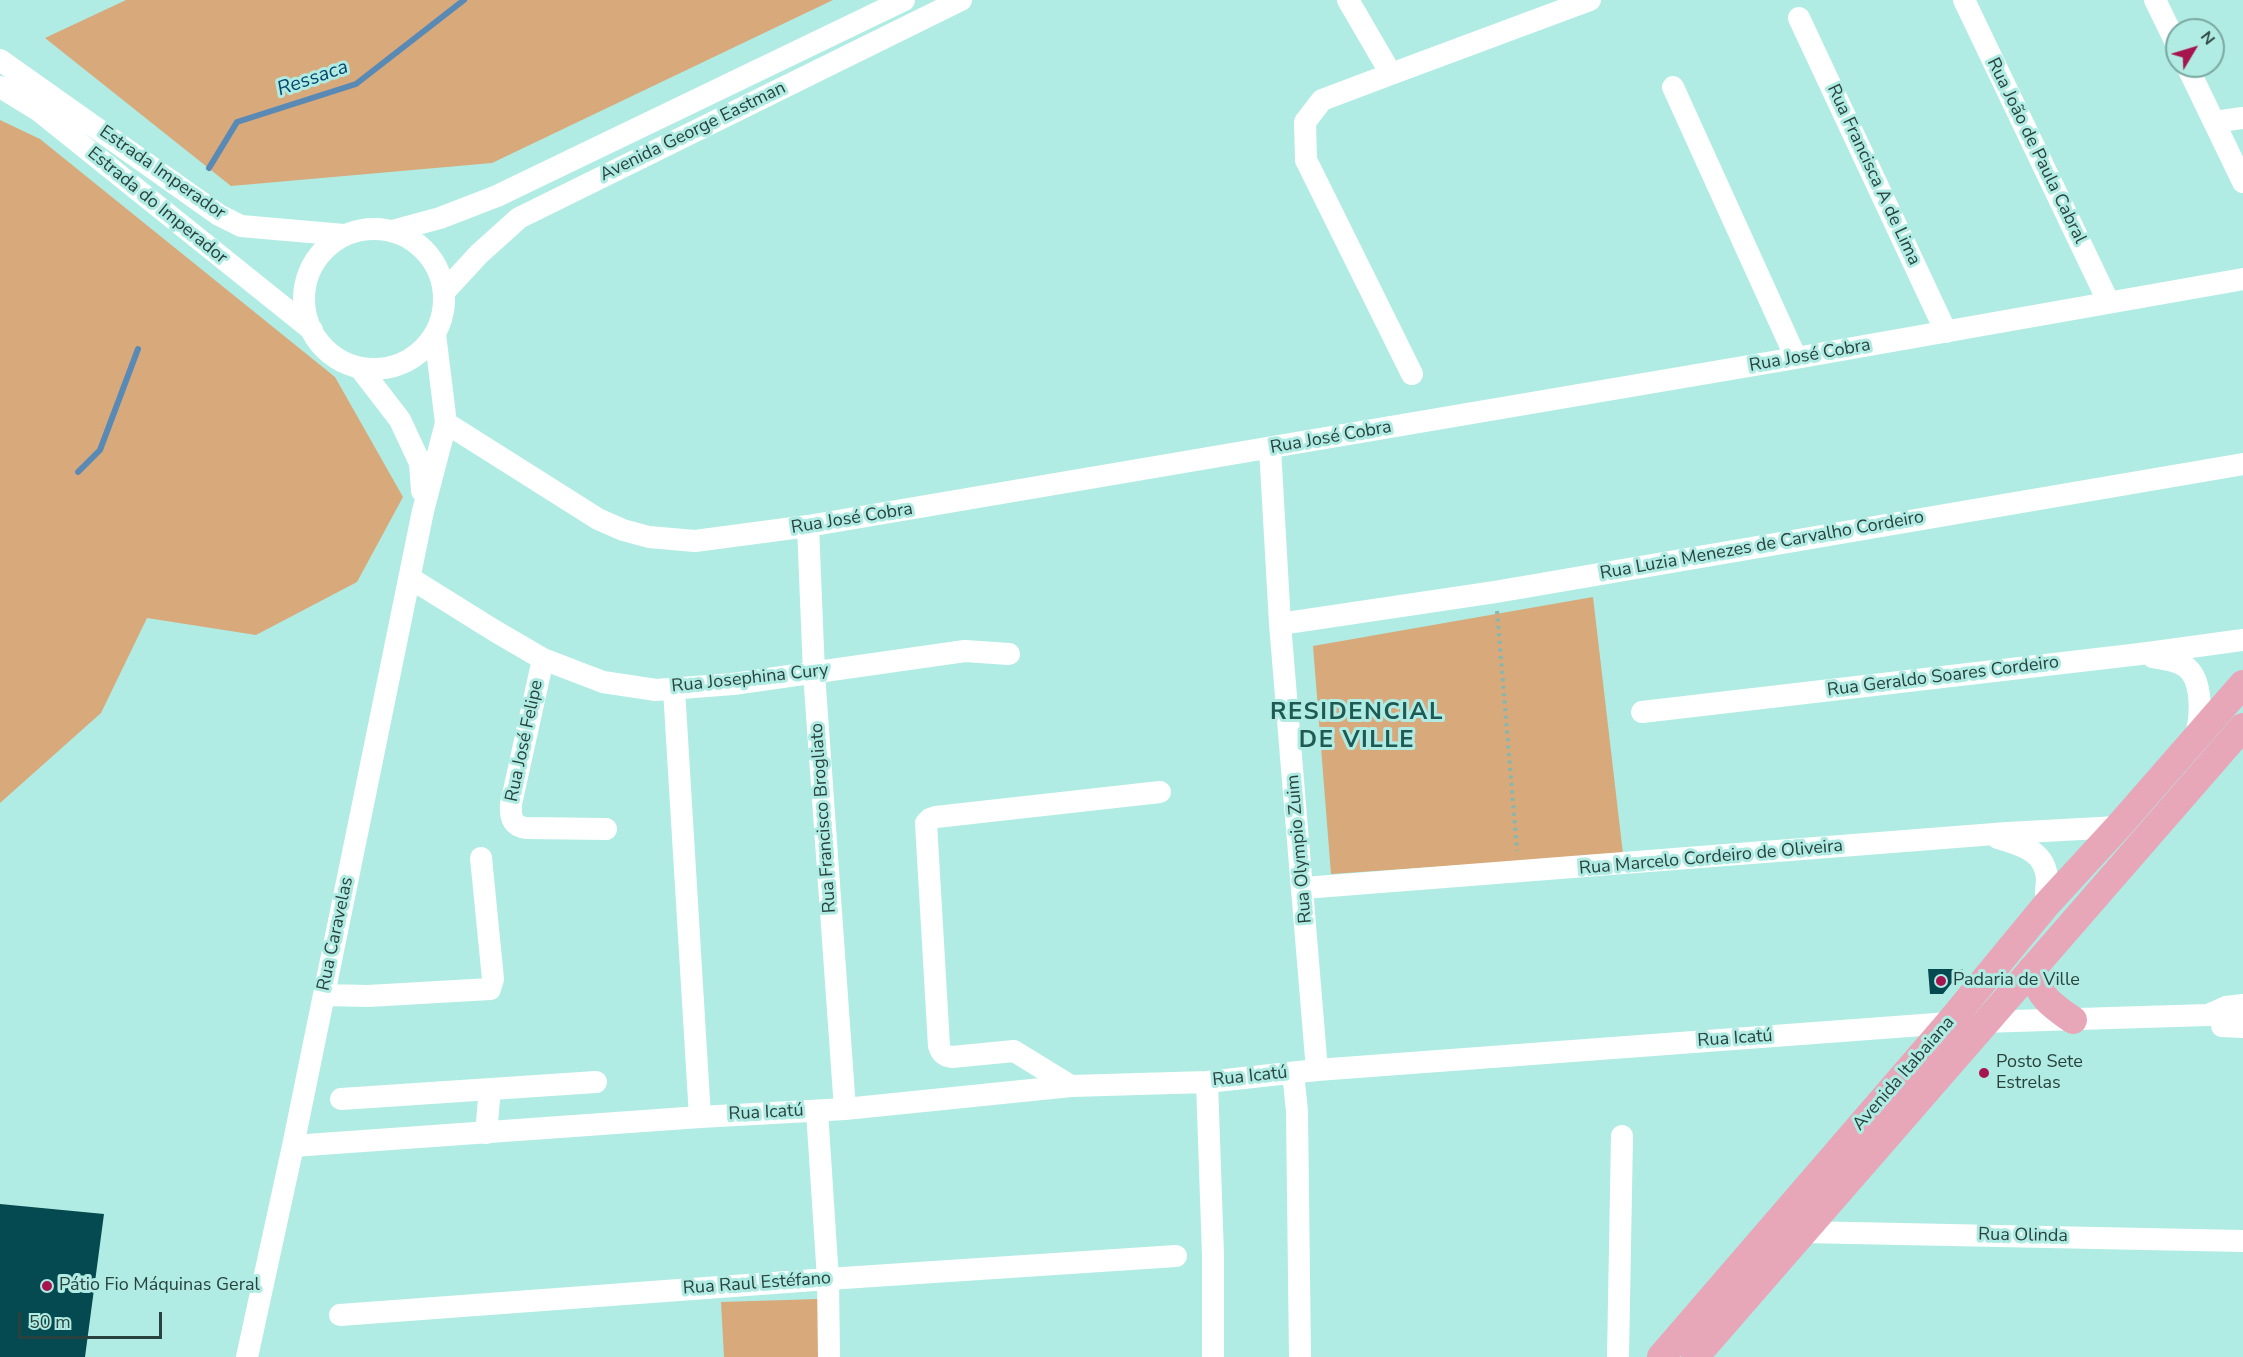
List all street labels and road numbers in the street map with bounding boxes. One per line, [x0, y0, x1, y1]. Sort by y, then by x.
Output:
street label: Rua João de Paula Cabral [1982, 55, 2090, 247]
street label: Avenida George Eastman [597, 78, 789, 186]
street label: Rua Francisca A de Lima [1822, 81, 1924, 269]
street label: Estrada Imperador [95, 122, 229, 224]
street label: Estrada do Imperador [83, 143, 231, 269]
street label: Rua José Cobra [1748, 335, 1872, 377]
street label: Rua José Cobra [1269, 417, 1393, 459]
street label: Rua José Cobra [790, 499, 914, 539]
street label: Rua Luzia Menezes de Carvalho Cordeiro [1598, 507, 1926, 585]
street label: Rua Geraldo Soares Cordeiro [1826, 652, 2060, 702]
street label: Rua Josephina Cury [670, 660, 830, 698]
street label: Rua José Felipe [502, 678, 548, 804]
street label: Rua Francisco Brogliato [807, 722, 841, 914]
street label: Rua Olympio Zuim [1283, 774, 1317, 924]
street label: Rua Marcelo Cordeiro de Oliveira [1578, 836, 1844, 880]
street label: Rua Caravelas [313, 875, 359, 993]
street label: Avenida Itabaiana [1848, 1012, 1960, 1136]
street label: Rua Icatú [1697, 1026, 1773, 1052]
street label: Rua Icatú [1212, 1062, 1288, 1092]
street label: Rua Icatú [728, 1100, 804, 1126]
street label: Rua Olinda [1978, 1224, 2068, 1248]
street label: Rua Raul Estéfano [682, 1268, 832, 1300]

